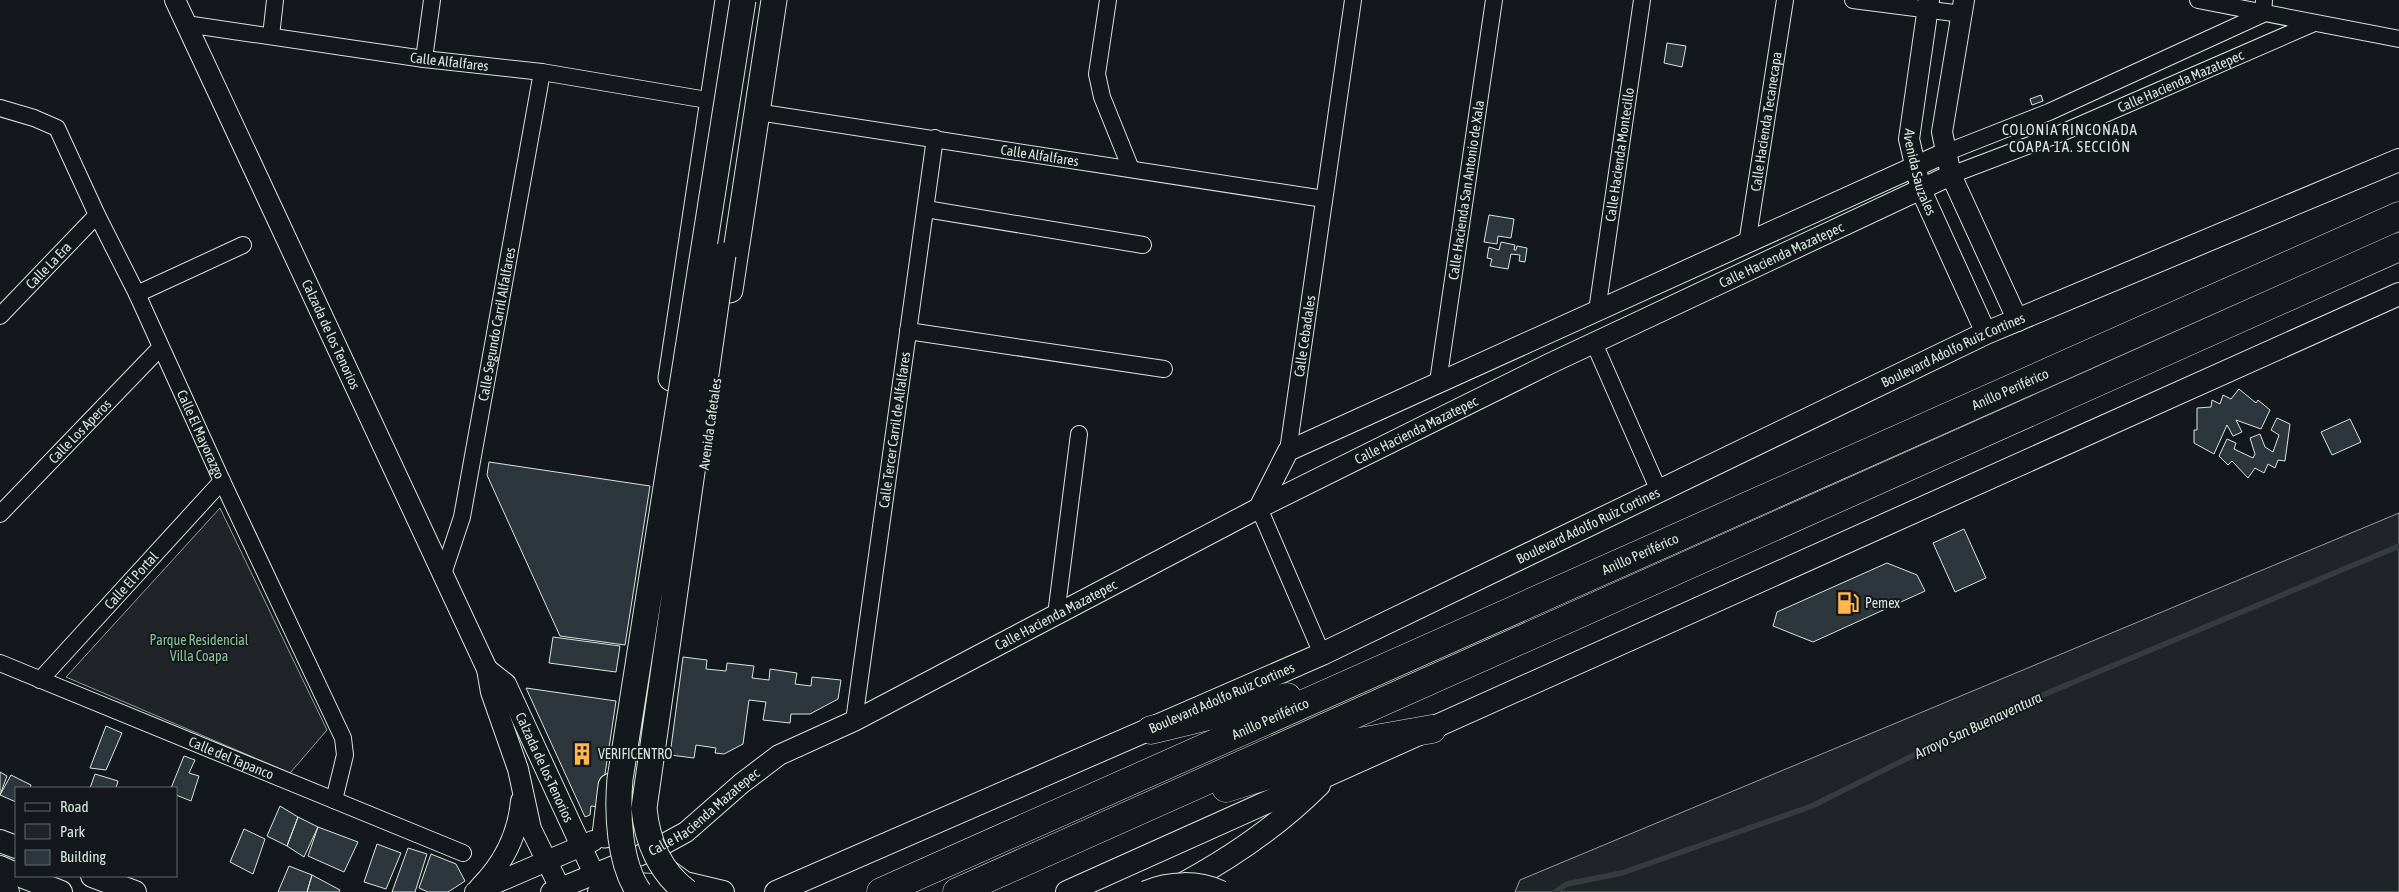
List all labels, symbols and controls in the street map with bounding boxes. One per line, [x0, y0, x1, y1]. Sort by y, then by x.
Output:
street label: Calle Hacienda Mazatepec [2115, 46, 2247, 116]
street label: Calle Alfalfares [409, 49, 489, 74]
street label: Calle Hacienda Tecanecapa [1747, 51, 1785, 192]
street label: Calle Hacienda Montecillo [1602, 87, 1637, 223]
street label: Calle Hacienda San Antonio de Xala [1445, 99, 1487, 281]
district label: COLONIA RINCONADA COAPA 1A. SECCIÓN [2002, 121, 2138, 155]
street label: Avenida Sauzales [1901, 128, 1939, 218]
street label: Calle Alfalfares [999, 141, 1080, 169]
street label: Calle Hacienda Mazatepec [1716, 218, 1847, 291]
street label: Calle La Era [22, 239, 75, 292]
street label: Calle Segundo Carril Alfalfares [475, 246, 518, 402]
street label: Calzada de los Tenorios [299, 277, 363, 392]
street label: Calle Cebadales [1291, 294, 1318, 378]
street label: Boulevard Adolfo Ruiz Cortines [1878, 310, 2027, 391]
street label: Calle Tercer Carril de Alfalfares [876, 351, 913, 509]
street label: Anillo Periférico [1969, 365, 2051, 413]
street label: Avenida Cafetales [696, 377, 724, 471]
street label: Calle El Mayorazgo [174, 387, 228, 481]
street label: Calle Hacienda Mazatepec [1352, 392, 1481, 467]
street label: Calle Los Aperos [45, 396, 114, 467]
street label: Boulevard Adolfo Ruiz Cortines [1514, 484, 1662, 567]
street label: Anillo Periférico [1599, 530, 1681, 578]
street label: Calle El Portal [101, 548, 161, 612]
street label: Calle Hacienda Mazatepec [992, 576, 1120, 654]
fuel station icon: Pemex [1835, 590, 1861, 616]
place label: Pemex [1865, 595, 1900, 611]
park label: Parque Residencial Villa Coapa [150, 632, 249, 664]
street label: Boulevard Adolfo Ruiz Cortines [1146, 659, 1297, 737]
water label: Arroyo San Buenaventura [1911, 688, 2044, 762]
street label: Anillo Periférico [1229, 695, 1311, 743]
street label: Calzada de los Tenorios [512, 710, 577, 825]
street label: Calle del Tapanco [186, 733, 276, 782]
building icon: VERIFICENTRO [569, 741, 595, 767]
place label: VERIFICENTRO [598, 746, 672, 762]
street label: Calle Hacienda Mazatepec [646, 764, 763, 859]
legend [15, 787, 178, 877]
text: Road [60, 798, 89, 815]
text: Park [60, 823, 85, 840]
text: Building [60, 848, 106, 865]

